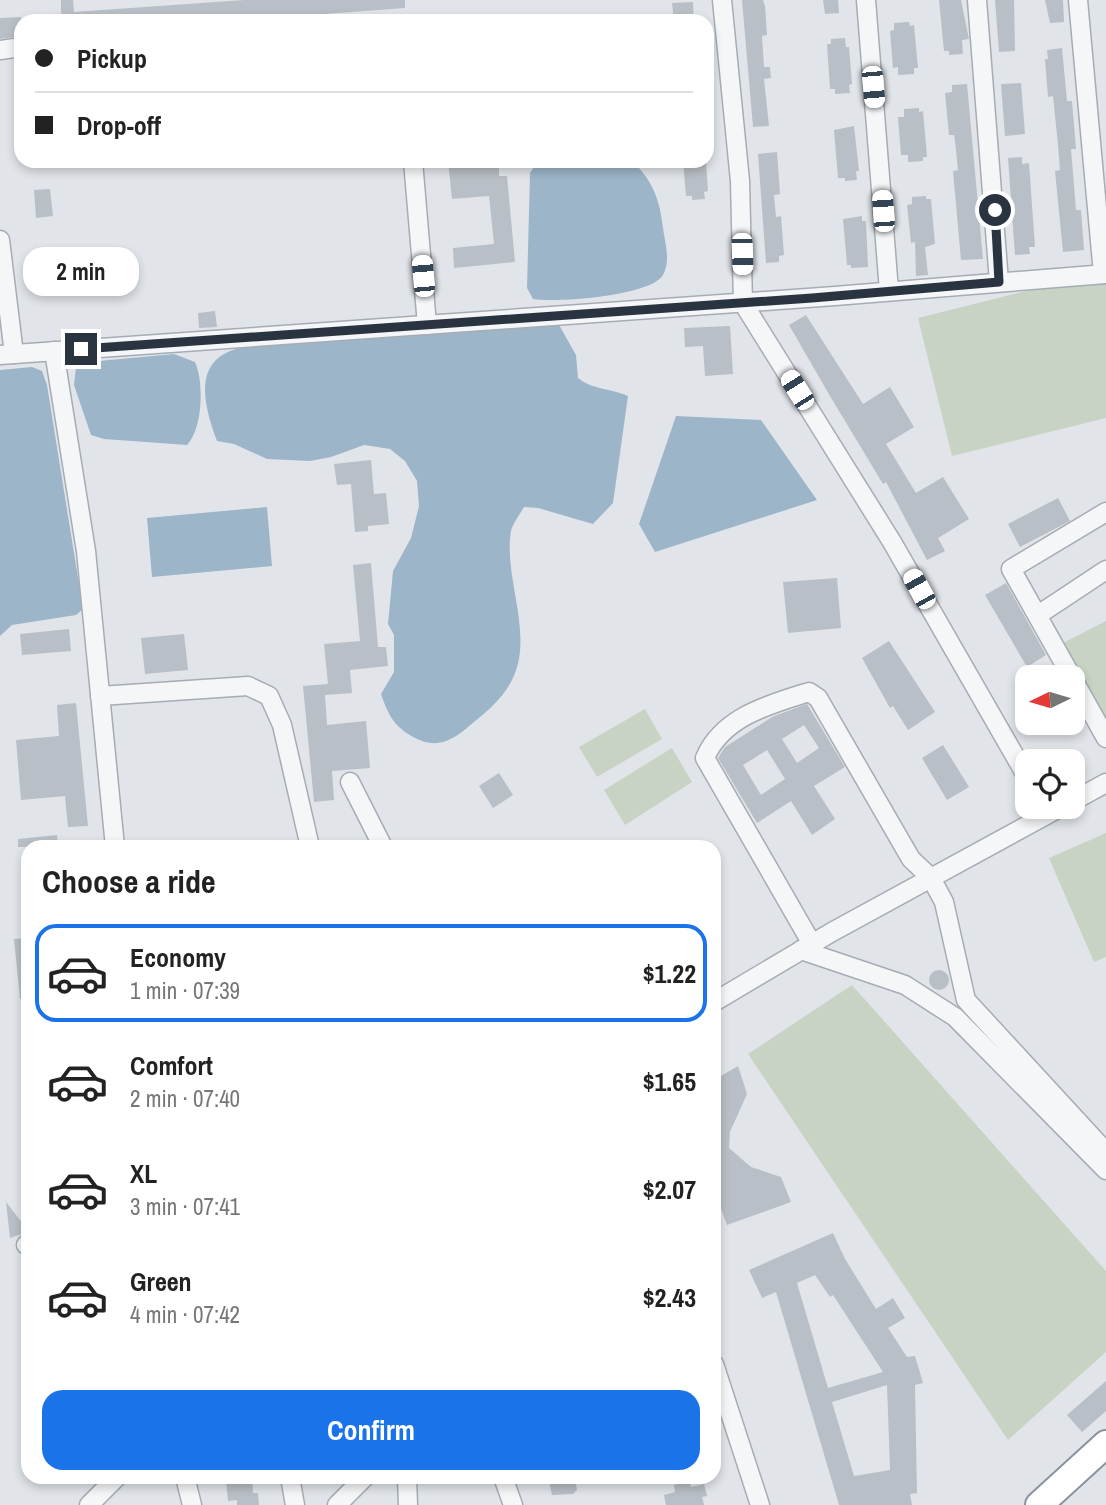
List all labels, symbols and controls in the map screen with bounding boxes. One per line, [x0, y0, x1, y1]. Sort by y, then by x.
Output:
text: Pickup [77, 41, 147, 76]
car [861, 65, 886, 109]
text: Drop-off [77, 108, 161, 143]
car [872, 189, 895, 233]
route start [979, 194, 1011, 226]
car [731, 233, 754, 275]
callout: 2 min [23, 247, 139, 296]
car [411, 254, 436, 298]
text: 2 min [56, 256, 106, 287]
route end [65, 333, 97, 365]
car [777, 367, 818, 413]
car [900, 566, 939, 612]
north arrow [1015, 665, 1085, 735]
map controls [1015, 665, 1085, 819]
button: locate [1015, 749, 1085, 819]
text: Choose a ride [42, 860, 216, 903]
text: Economy [130, 940, 226, 975]
icon: car [46, 942, 109, 1005]
text: $1.22 [643, 956, 696, 991]
text: 1 min · 07:39 [130, 975, 240, 1006]
text: Comfort [130, 1048, 213, 1083]
icon: car [46, 1050, 109, 1113]
text: $1.65 [643, 1064, 696, 1099]
text: 2 min · 07:40 [130, 1083, 240, 1114]
text: XL [130, 1156, 157, 1191]
icon: car [46, 1158, 109, 1221]
text: $2.07 [643, 1172, 696, 1207]
text: 3 min · 07:41 [130, 1191, 240, 1222]
text: Green [130, 1264, 192, 1299]
icon: car [46, 1266, 109, 1329]
text: $2.43 [643, 1280, 696, 1315]
text: 4 min · 07:42 [130, 1299, 240, 1330]
button: Confirm [42, 1390, 700, 1470]

